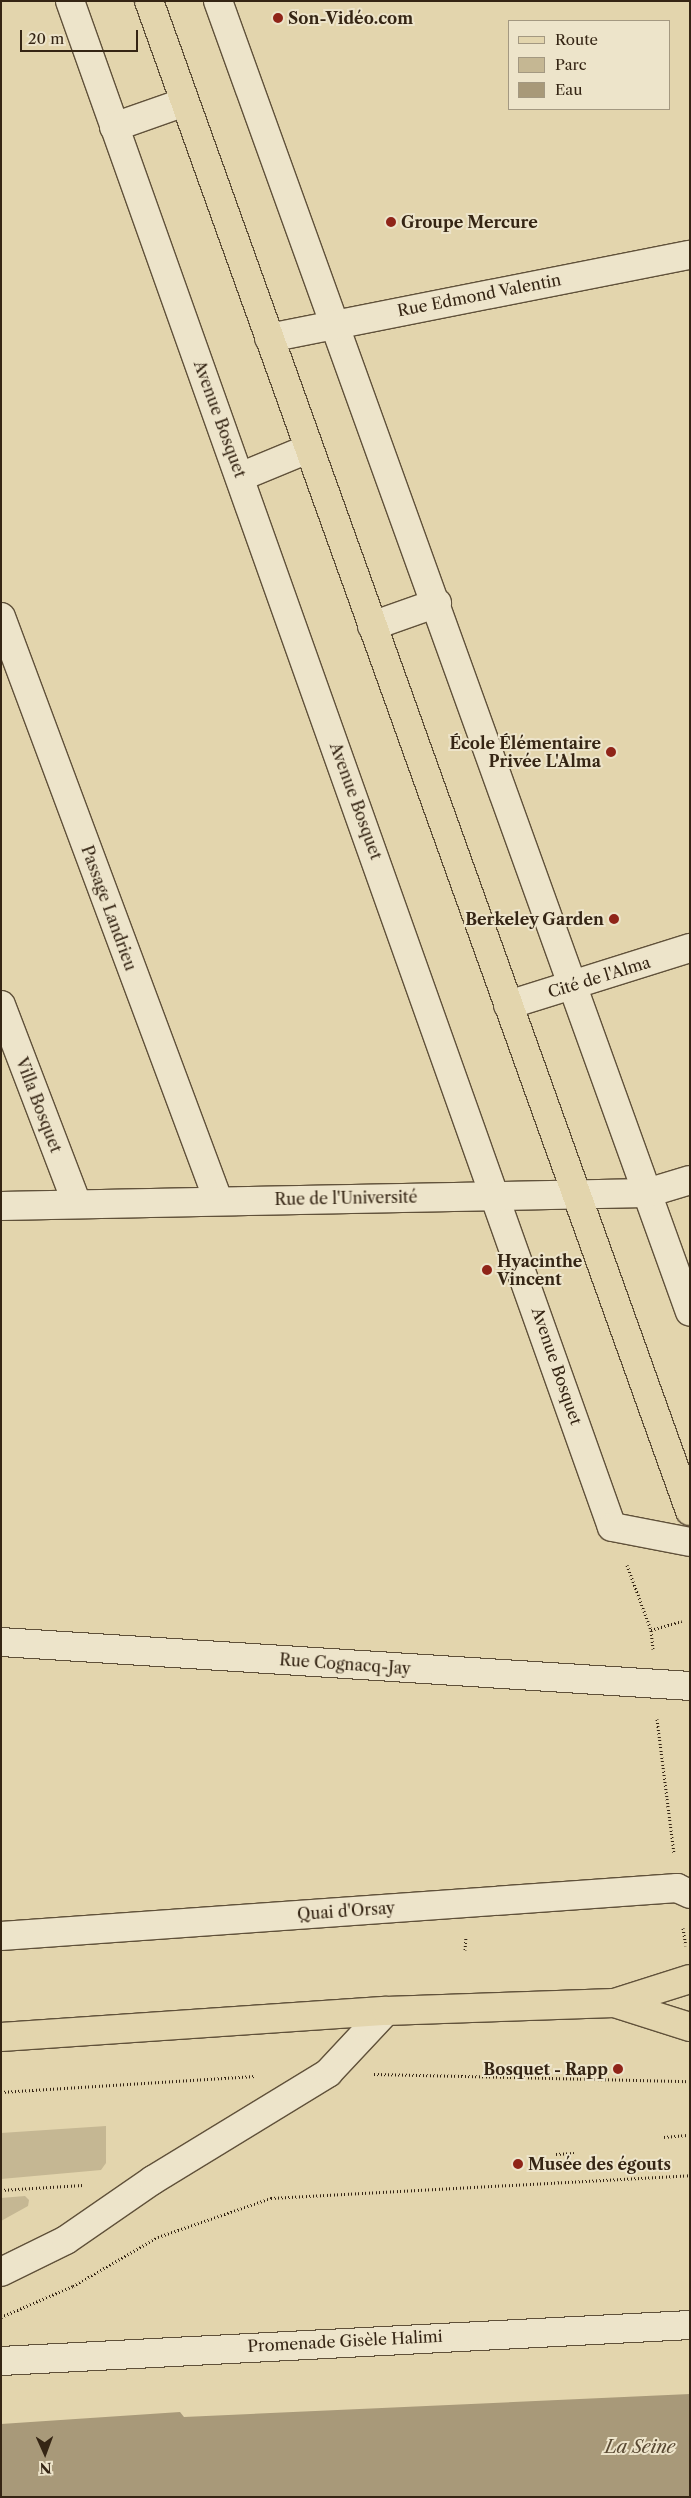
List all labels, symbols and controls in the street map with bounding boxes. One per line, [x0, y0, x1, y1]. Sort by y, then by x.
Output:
place label: Son-Vidéo.com [288, 8, 413, 28]
marker: Son-Vidéo.com [272, 12, 284, 24]
scale bar [22, 20, 140, 52]
legend [508, 20, 671, 110]
text: 20 m [28, 29, 64, 48]
text: Route [555, 30, 598, 49]
text: Parc [555, 55, 587, 74]
text: Eau [555, 80, 583, 99]
place label: Groupe Mercure [401, 212, 538, 232]
marker: Groupe Mercure [385, 216, 397, 228]
street label: Rue Edmond Valentin [395, 270, 563, 320]
street label: Avenue Bosquet [190, 358, 250, 480]
place label: École Élémentaire Privée L'Alma [449, 733, 601, 771]
street label: Avenue Bosquet [326, 740, 386, 862]
marker: École Élémentaire Privée L'Alma [605, 746, 617, 758]
street label: Passage Landrieu [77, 843, 141, 973]
place label: Berkeley Garden [465, 909, 604, 929]
marker: Berkeley Garden [608, 913, 620, 925]
street label: Cité de l'Alma [545, 952, 653, 1002]
street label: Villa Bosquet [12, 1055, 66, 1155]
street label: Rue de l'Université [274, 1187, 418, 1209]
place label: Hyacinthe Vincent [497, 1251, 582, 1289]
marker: Hyacinthe Vincent [481, 1264, 493, 1276]
street label: Avenue Bosquet [528, 1305, 586, 1427]
street label: Rue Cognacq-Jay [279, 1650, 411, 1678]
street label: Quai d'Orsay [297, 1898, 395, 1924]
place label: Bosquet - Rapp [483, 2059, 608, 2079]
marker: Bosquet - Rapp [612, 2063, 624, 2075]
place label: Musée des égouts [528, 2154, 671, 2174]
marker: Musée des égouts [512, 2158, 524, 2170]
street label: Promenade Gisèle Halimi [247, 2326, 443, 2356]
north arrow [20, 2428, 70, 2478]
water label: La Seine [605, 2436, 675, 2458]
text: N [39, 2459, 52, 2477]

